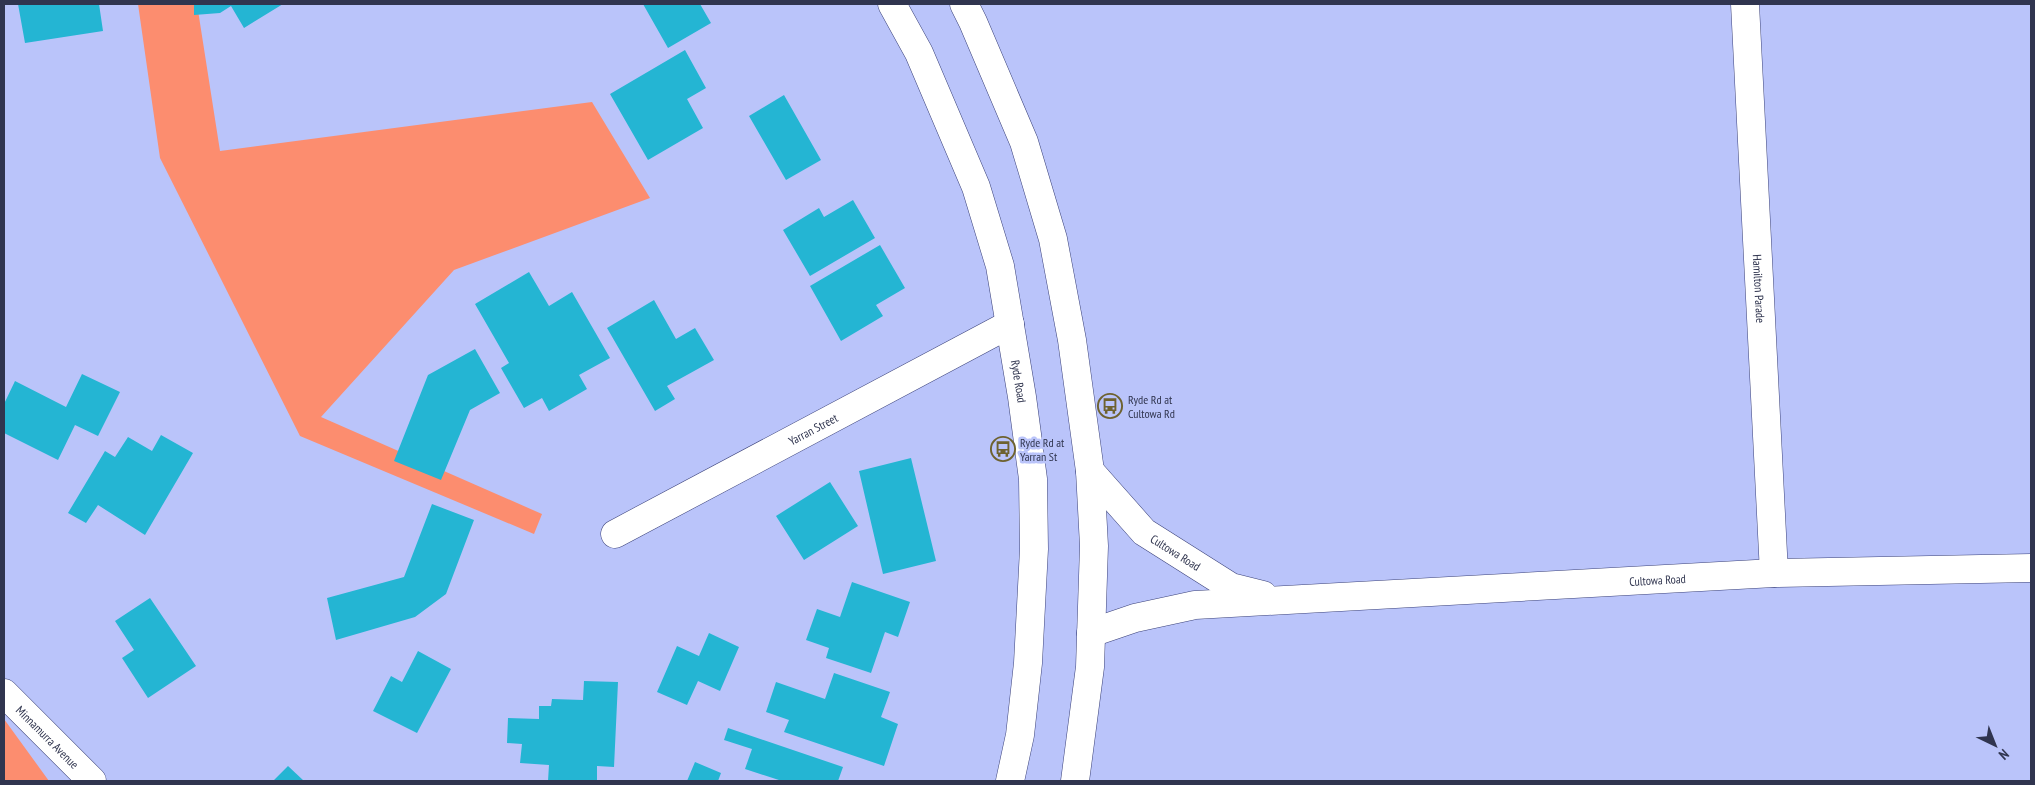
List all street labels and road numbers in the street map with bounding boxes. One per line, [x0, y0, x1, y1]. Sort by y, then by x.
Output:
street label: Hamilton Parade [1750, 254, 1769, 323]
street label: Ryde Road [1008, 359, 1030, 404]
street label: Yarran Street [786, 409, 841, 448]
street label: Cultowa Road [1148, 531, 1204, 574]
street label: Cultowa Road [1629, 570, 1686, 588]
street label: Minnamurra Avenue [13, 702, 82, 771]

